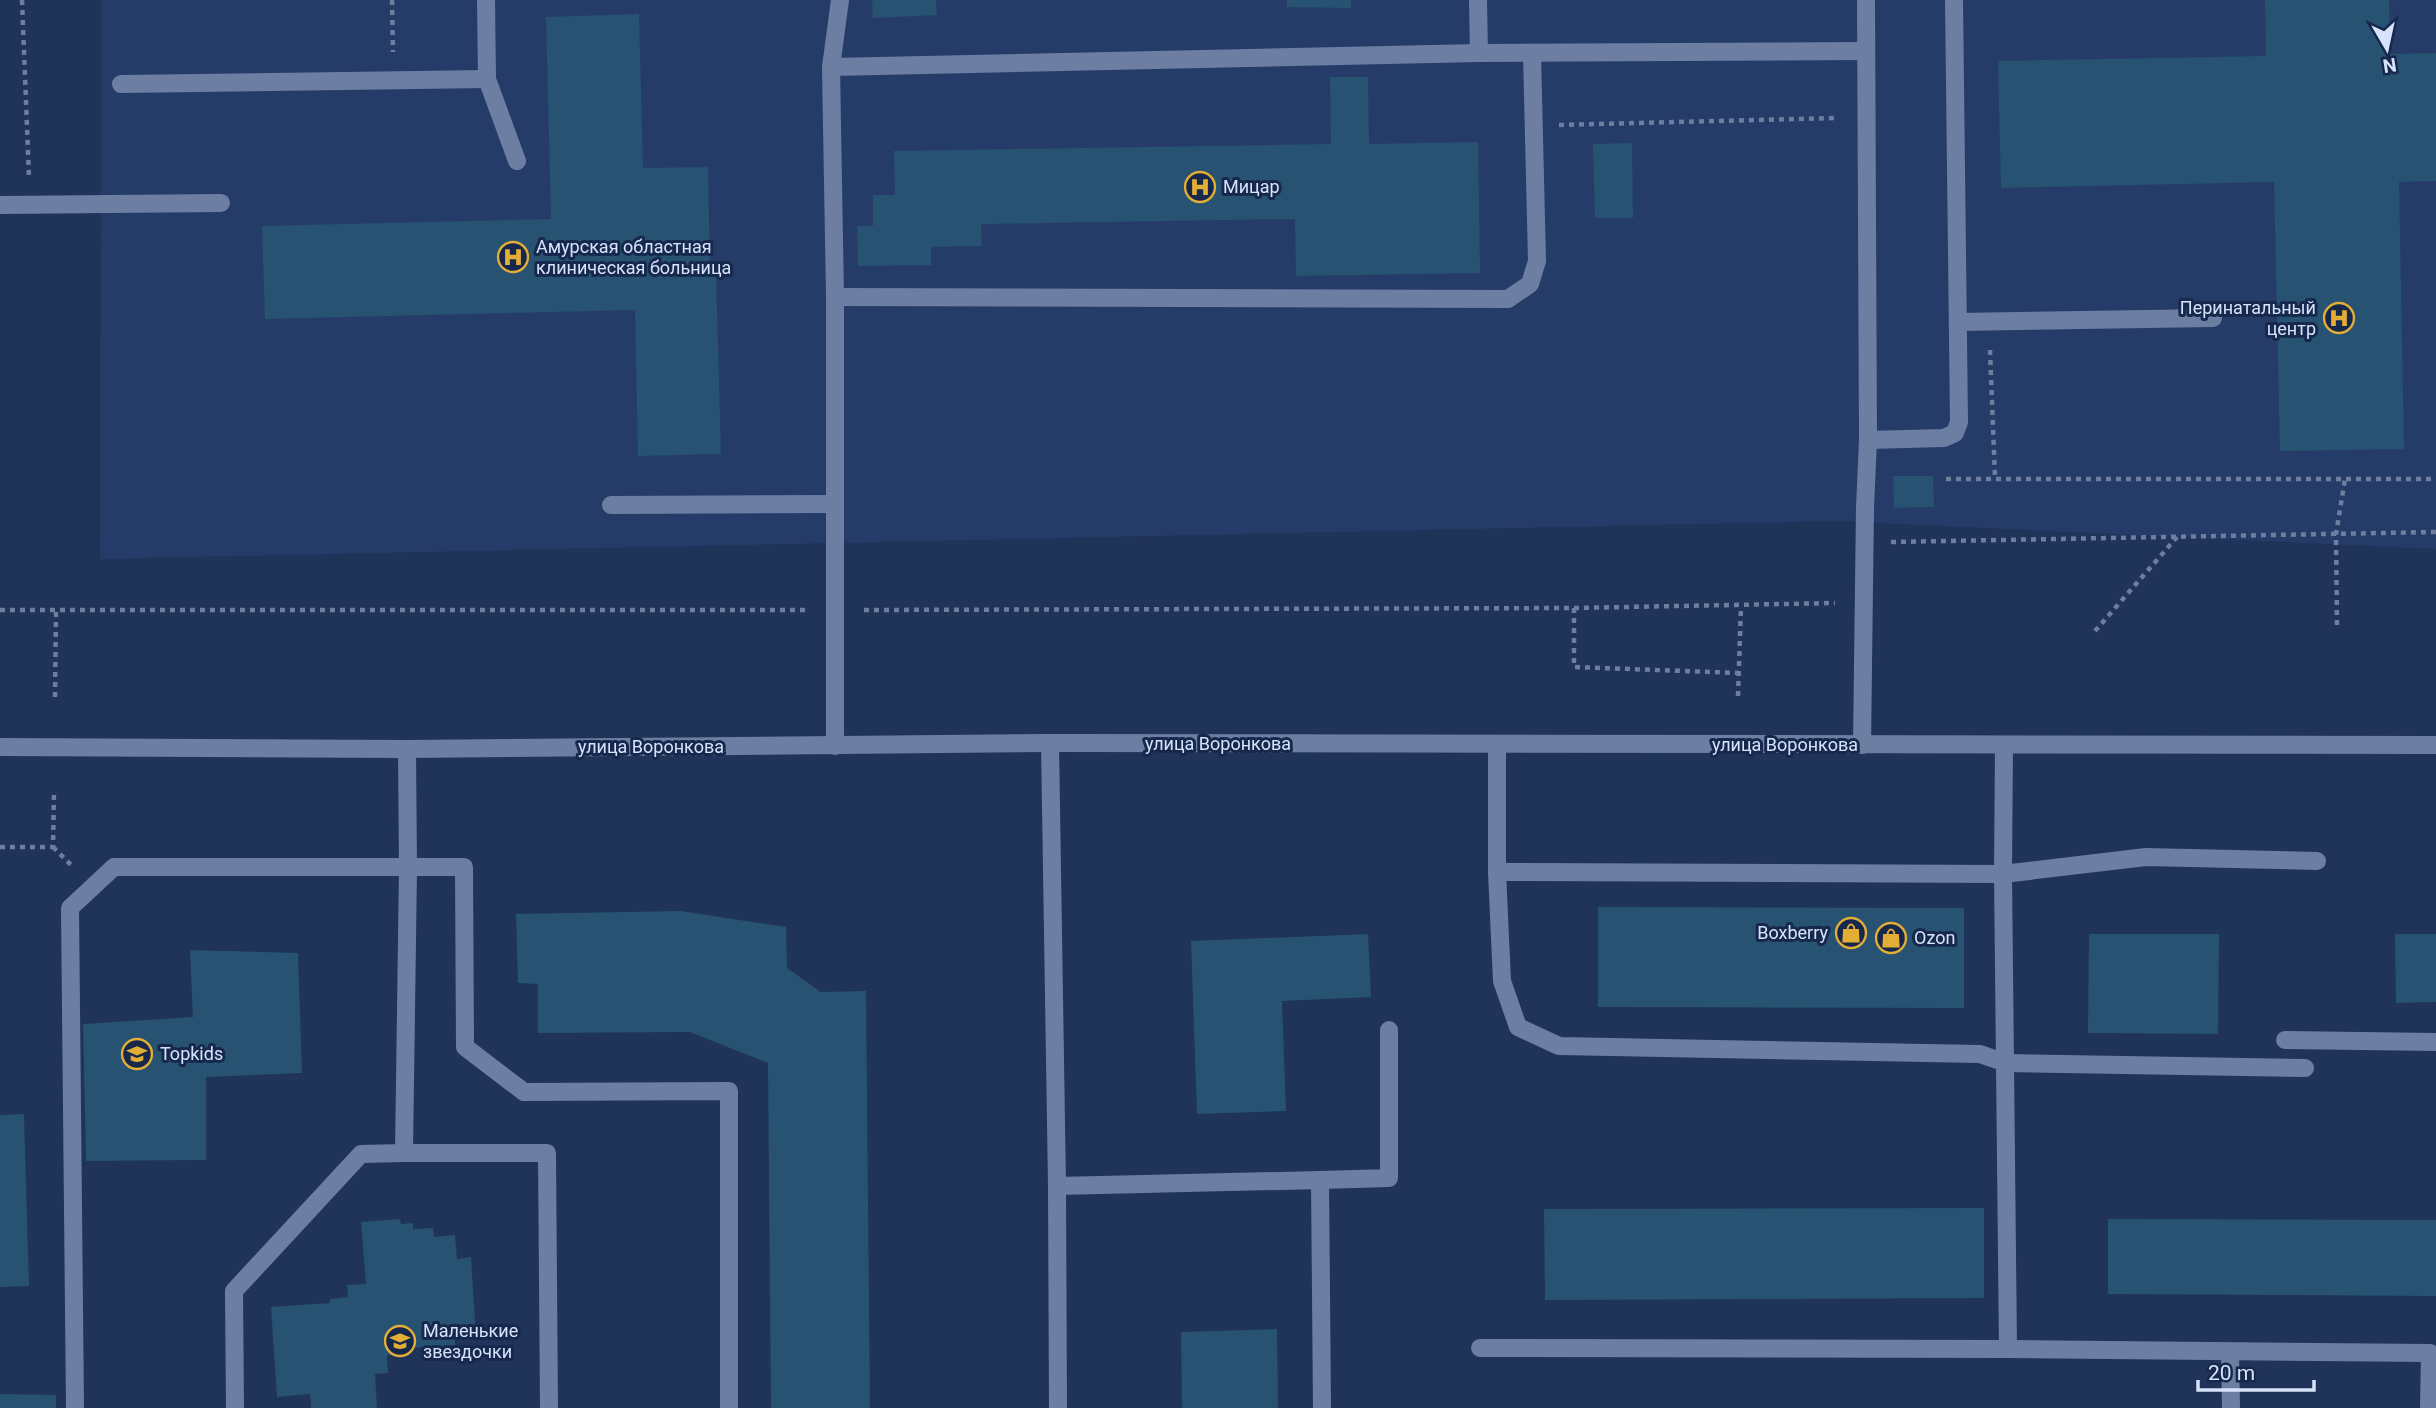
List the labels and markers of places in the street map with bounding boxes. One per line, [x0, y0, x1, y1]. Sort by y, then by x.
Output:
hospital icon: Мицар [1183, 170, 1217, 204]
place label: Мицар [1223, 176, 1280, 197]
place label: Амурская областная клиническая больница [536, 236, 731, 278]
hospital icon: Амурская областная клиническая больница [496, 240, 530, 274]
place label: Перинатальный центр [2180, 297, 2316, 339]
hospital icon: Перинатальный центр [2322, 301, 2356, 335]
shop icon: Boxberry [1834, 916, 1868, 950]
shop icon: Ozon [1874, 921, 1908, 955]
place label: Boxberry [1757, 922, 1828, 943]
place label: Ozon [1914, 927, 1955, 948]
school or university icon: Topkids [120, 1037, 154, 1071]
place label: Topkids [160, 1043, 223, 1064]
place label: Маленькие звездочки [423, 1320, 518, 1362]
school or university icon: Маленькие звездочки [383, 1324, 417, 1358]

